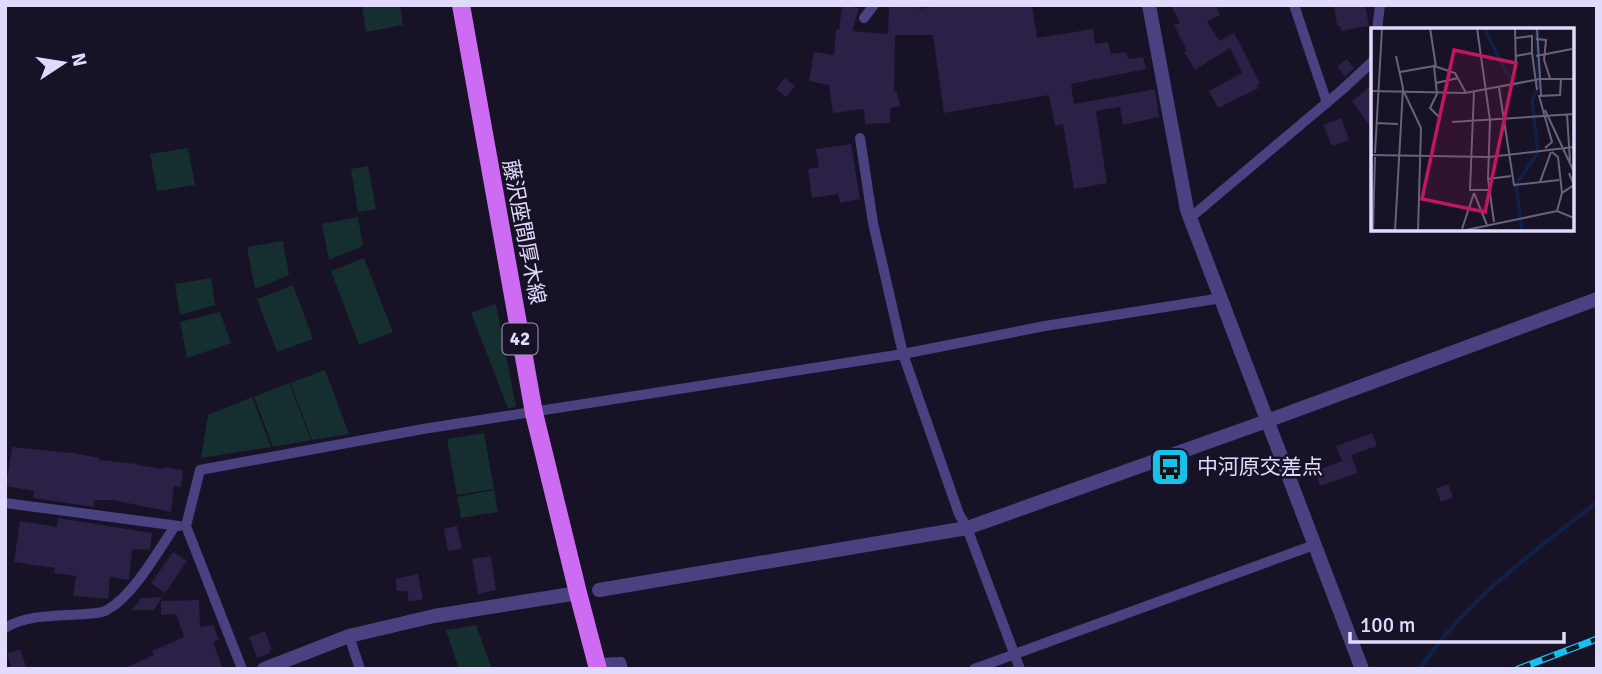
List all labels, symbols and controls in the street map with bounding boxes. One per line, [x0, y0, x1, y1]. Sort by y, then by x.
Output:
north arrow [28, 28, 98, 98]
inset map [1371, 28, 1574, 231]
text: N [66, 51, 92, 69]
street label: 藤沢座間厚木線 [497, 157, 551, 307]
road number: 42 [503, 324, 538, 354]
bus stop icon: 中河原交差点 [1149, 446, 1191, 488]
place label: 中河原交差点 [1197, 454, 1323, 480]
scale bar [1350, 600, 1564, 644]
text: 100 m [1360, 612, 1415, 638]

